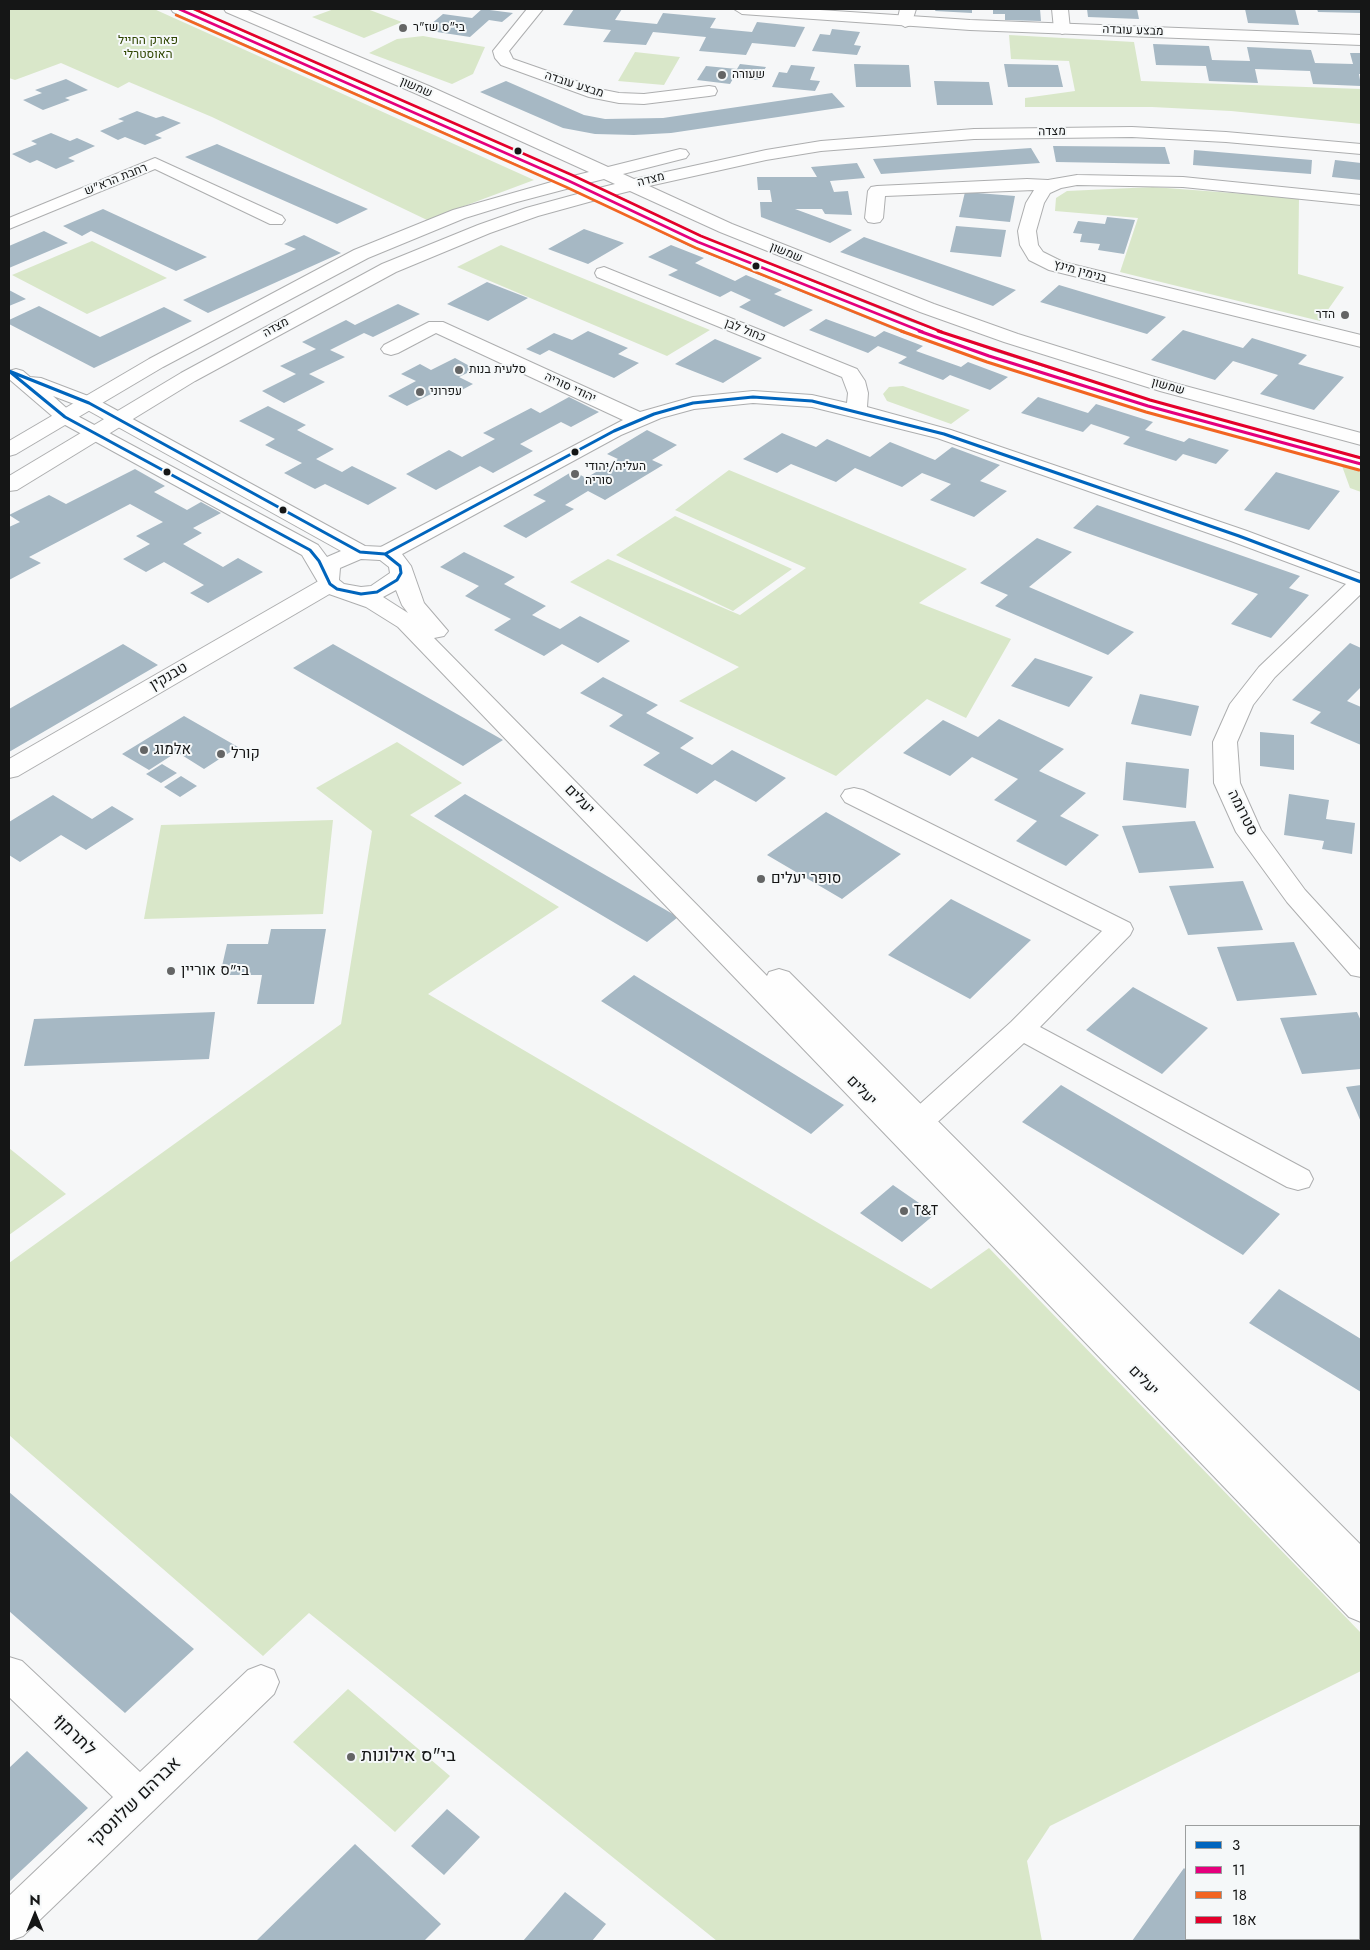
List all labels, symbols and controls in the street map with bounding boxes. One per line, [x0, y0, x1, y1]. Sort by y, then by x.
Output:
place label: בי"ס שז"ר [413, 21, 465, 35]
marker: בי"ס שז"ר [397, 22, 409, 34]
street label: מבצע עובדה [1102, 23, 1164, 39]
park label: פארק החייל האוסטרלי [118, 34, 178, 62]
place label: שעורה [732, 68, 765, 82]
street label: מבצע עובדה [543, 69, 605, 101]
marker: שעורה [716, 69, 728, 81]
street label: שמשון [398, 75, 434, 101]
street label: מצדה [1038, 125, 1066, 139]
unlabelled marker [513, 146, 523, 156]
street label: רחבת הרא"ש [83, 161, 149, 199]
street label: מצדה [636, 170, 666, 190]
street label: שמשון [768, 240, 804, 266]
street label: בנימין מינץ [1052, 258, 1108, 286]
unlabelled marker [751, 261, 761, 271]
place label: הדר [1316, 308, 1335, 322]
marker: הדר [1339, 309, 1351, 321]
street label: מצדה [260, 315, 292, 341]
street label: כחול לבן [722, 316, 768, 346]
place label: סלעית בנות [469, 363, 526, 377]
marker: סלעית בנות [453, 364, 465, 376]
street label: יהודי סוריה [542, 370, 598, 406]
street label: שמשון [1150, 375, 1186, 399]
place label: עפרוני [430, 385, 462, 399]
marker: עפרוני [414, 386, 426, 398]
unlabelled marker [570, 447, 580, 457]
place label: העליה/יהודי סוריה [585, 460, 646, 488]
unlabelled marker [162, 467, 172, 477]
marker: העליה/יהודי סוריה [569, 468, 581, 480]
unlabelled marker [278, 505, 288, 515]
street label: טבנקין [147, 659, 191, 695]
place label: אלמוג [154, 741, 191, 759]
marker: אלמוג [138, 744, 150, 756]
place label: קורל [231, 745, 260, 763]
marker: קורל [215, 748, 227, 760]
street label: יעלים [560, 781, 598, 819]
street label: סטרומה [1223, 787, 1261, 839]
place label: סופר יעלים [771, 870, 841, 888]
marker: סופר יעלים [755, 873, 767, 885]
place label: בי"ס אוריין [181, 962, 249, 980]
marker: בי"ס אוריין [165, 965, 177, 977]
street label: יעלים [842, 1072, 880, 1110]
place label: T&T [914, 1202, 938, 1220]
marker: T&T [898, 1205, 910, 1217]
street label: יעלים [1124, 1362, 1162, 1400]
street label: tלתרמן [48, 1711, 100, 1761]
place label: בי"ס אילונות [361, 1746, 456, 1768]
marker: בי"ס אילונות [345, 1751, 357, 1763]
street label: אברהם שלונסקי [84, 1753, 186, 1853]
legend [1185, 1825, 1360, 1940]
text: 3 [1232, 1834, 1240, 1856]
text: 11 [1232, 1859, 1246, 1881]
text: 18 [1232, 1884, 1247, 1906]
north arrow [10, 1890, 60, 1940]
text: N [29, 1890, 41, 1910]
text: 18א [1232, 1909, 1257, 1931]

